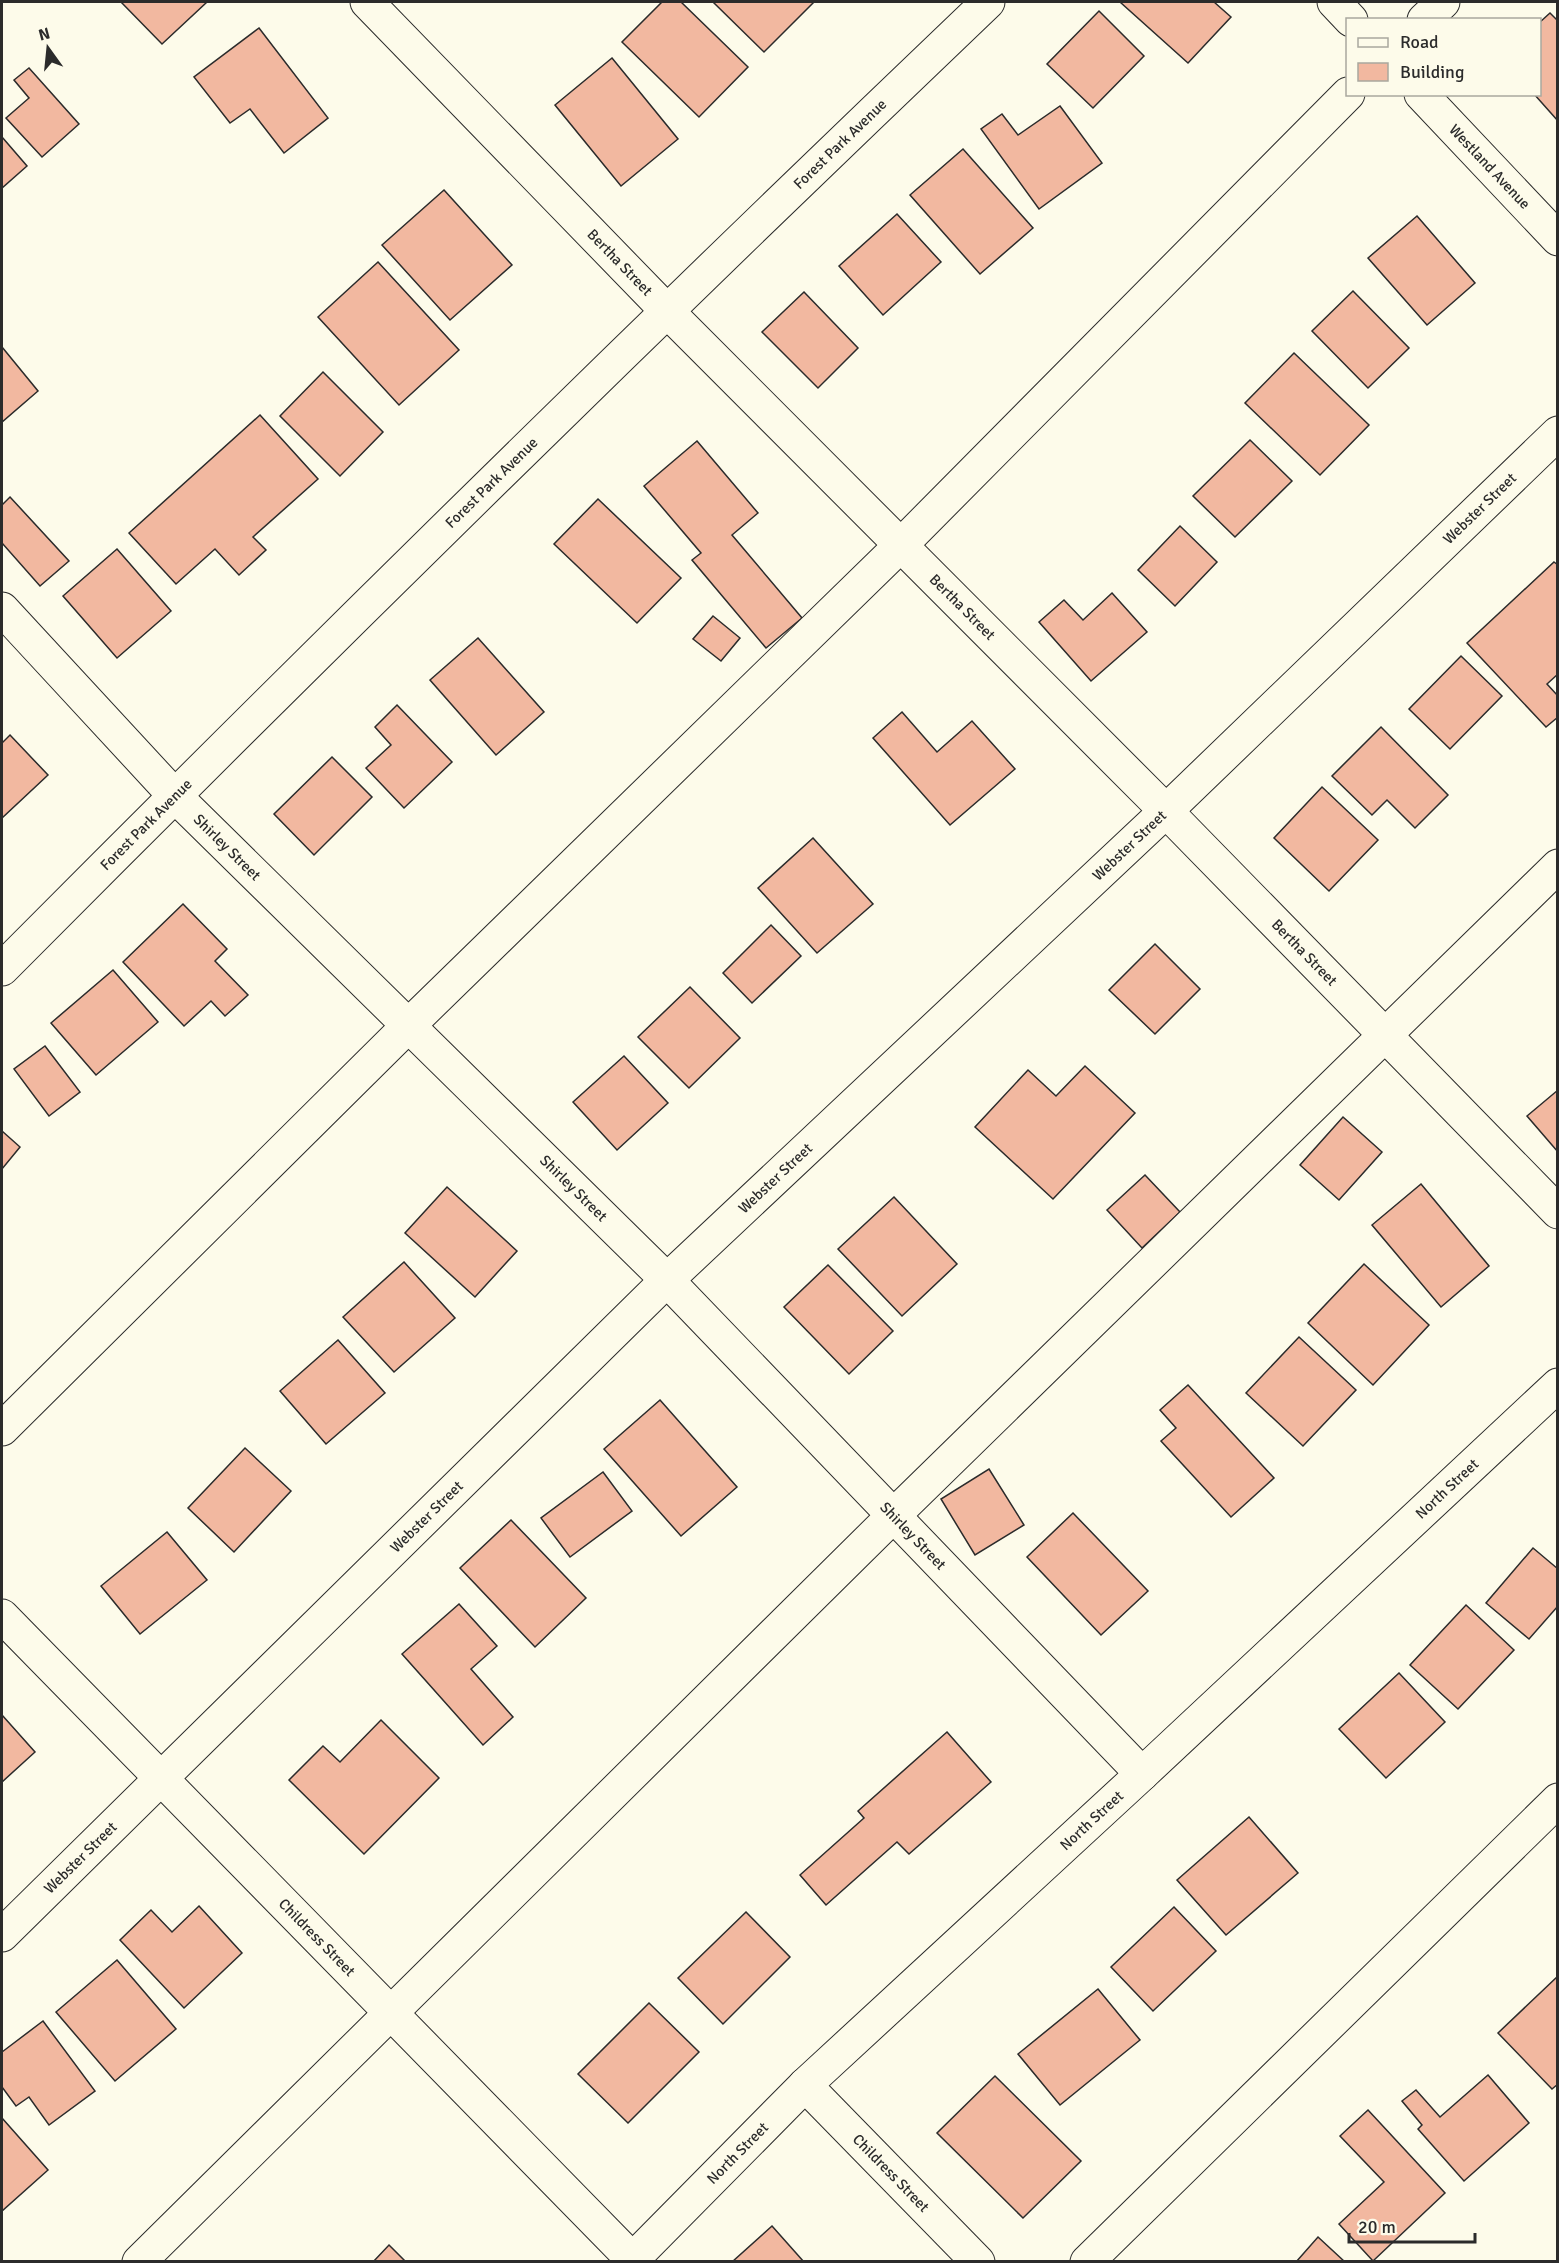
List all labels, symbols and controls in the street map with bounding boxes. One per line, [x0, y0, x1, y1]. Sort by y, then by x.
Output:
north arrow [18, 18, 78, 78]
legend [1346, 18, 1541, 96]
text: N [36, 23, 52, 46]
text: Road [1400, 31, 1439, 53]
text: Building [1400, 61, 1464, 83]
street label: Forest Park Avenue [790, 95, 890, 193]
street label: Westland Avenue [1445, 121, 1534, 213]
street label: Bertha Street [583, 225, 656, 300]
street label: Forest Park Avenue [442, 433, 541, 532]
street label: Webster Street [1439, 469, 1520, 548]
street label: Bertha Street [926, 570, 999, 644]
street label: Forest Park Avenue [96, 775, 196, 874]
street label: Webster Street [1089, 806, 1170, 884]
street label: Shirley Street [190, 810, 265, 884]
street label: Bertha Street [1268, 916, 1341, 990]
street label: Webster Street [735, 1139, 816, 1217]
street label: Shirley Street [536, 1151, 611, 1225]
street label: North Street [1412, 1455, 1482, 1523]
street label: Webster Street [387, 1477, 467, 1556]
street label: Shirley Street [876, 1498, 950, 1574]
street label: North Street [1056, 1787, 1127, 1854]
street label: Webster Street [40, 1818, 120, 1897]
street label: Childress Street [275, 1895, 359, 1980]
street label: North Street [703, 2119, 772, 2188]
street label: Childress Street [849, 2130, 933, 2216]
scale bar [1349, 2206, 1475, 2244]
text: 20 m [1358, 2216, 1396, 2238]

